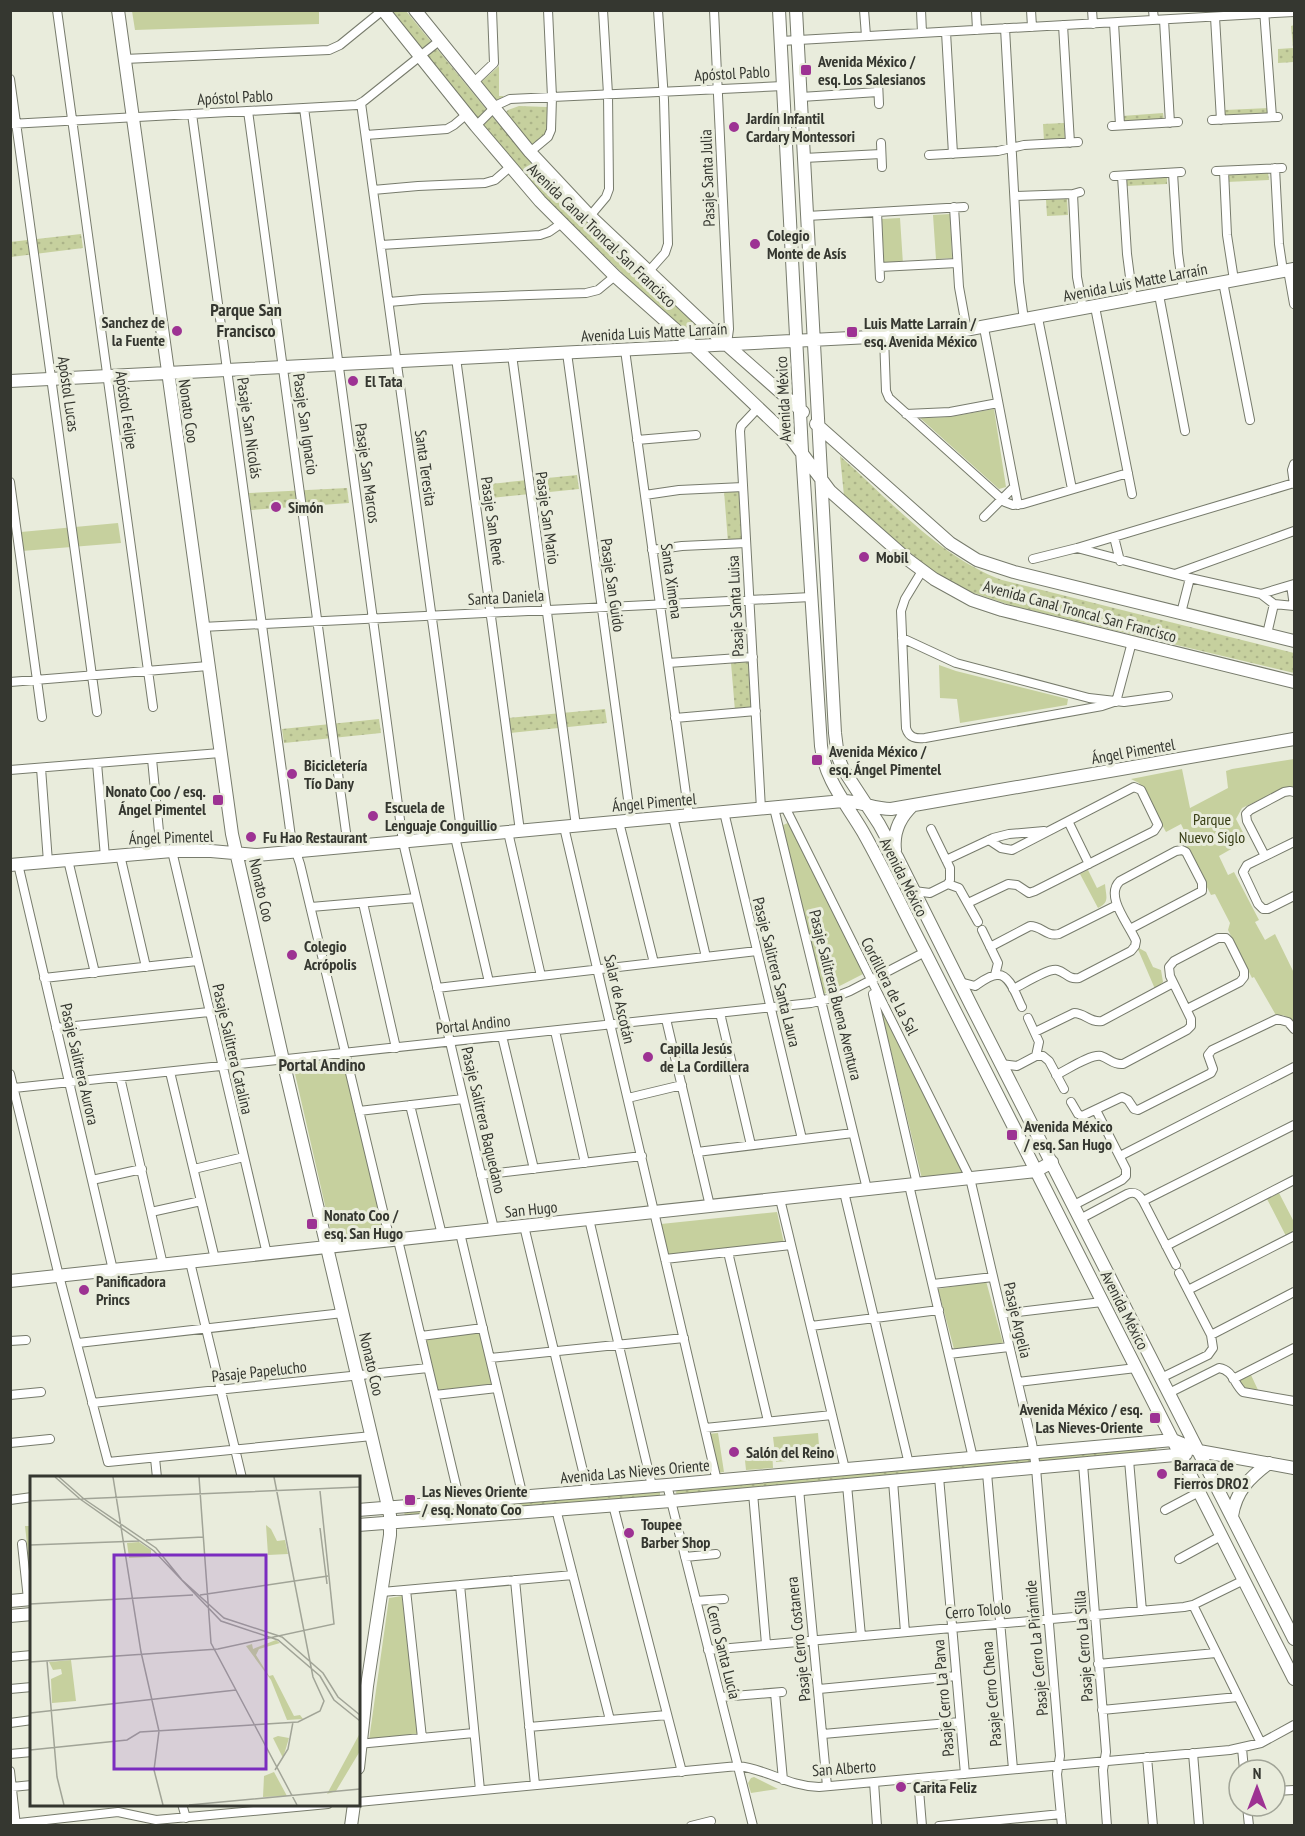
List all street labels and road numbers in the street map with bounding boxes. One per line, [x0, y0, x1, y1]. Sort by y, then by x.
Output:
street label: Apóstol Pablo [694, 61, 771, 85]
street label: Apóstol Pablo [197, 85, 274, 109]
street label: Pasaje Santa Julia [695, 129, 719, 227]
street label: Avenida Canal Troncal San Francisco [523, 159, 681, 311]
street label: Avenida Luis Matte Larraín [1061, 258, 1209, 306]
street label: Avenida Luis Matte Larraín [580, 318, 728, 346]
street label: Apóstol Lucas [54, 355, 84, 433]
street label: Avenida México [771, 355, 795, 442]
street label: Apóstol Felipe [112, 369, 142, 451]
street label: Pasaje San Ignacio [289, 372, 323, 476]
street label: Pasaje San Nicolás [233, 376, 267, 480]
street label: Nonato Coo [175, 378, 203, 444]
street label: Pasaje San Marcos [351, 422, 385, 524]
street label: Santa Teresita [411, 429, 441, 507]
street label: Pasaje San Mario [532, 470, 564, 566]
street label: Pasaje San René [477, 475, 509, 567]
street label: Pasaje San Guido [597, 537, 629, 633]
street label: Santa Ximena [657, 542, 687, 620]
street label: Pasaje Santa Luisa [722, 555, 748, 657]
street label: Avenida Canal Troncal San Francisco [981, 576, 1179, 646]
street label: Santa Daniela [467, 585, 545, 609]
street label: Ángel Pimentel [1090, 734, 1177, 768]
street label: Ángel Pimentel [611, 788, 697, 816]
street label: Ángel Pimentel [128, 826, 214, 848]
street label: Avenida México [876, 834, 932, 920]
street label: Nonato Coo [245, 856, 279, 924]
street label: Pasaje Salitrera Santa Laura [749, 895, 805, 1049]
street label: Pasaje Salitrera Buena Aventura [805, 908, 867, 1082]
street label: Cordillera de La Sal [857, 934, 923, 1038]
street label: Salar de Ascotán [600, 953, 640, 1045]
street label: Pasaje Salitrera Catalina [208, 982, 258, 1116]
street label: Pasaje Salitrera Aurora [56, 1001, 104, 1127]
street label: Portal Andino [435, 1010, 511, 1038]
street label: Pasaje Salitrera Baquedano [457, 1045, 511, 1195]
street label: San Hugo [504, 1196, 558, 1222]
street label: Avenida México [1097, 1267, 1153, 1353]
street label: Pasaje Argelia [1000, 1280, 1036, 1360]
street label: Nonato Coo [355, 1330, 389, 1398]
street label: Pasaje Papelucho [210, 1356, 308, 1386]
street label: Avenida Las Nieves Oriente [559, 1455, 711, 1487]
street label: Pasaje Cerro Costanera [781, 1576, 815, 1702]
street label: Pasaje Cerro La Pirámide [1020, 1579, 1052, 1717]
street label: Pasaje Cerro La Silla [1069, 1590, 1097, 1702]
street label: Cerro Tololo [944, 1597, 1012, 1623]
street label: Cerro Santa Lucía [703, 1603, 745, 1701]
street label: Pasaje Cerro La Parva [928, 1639, 958, 1757]
street label: Pasaje Cerro Chena [976, 1641, 1006, 1747]
street label: San Alberto [811, 1756, 877, 1780]

